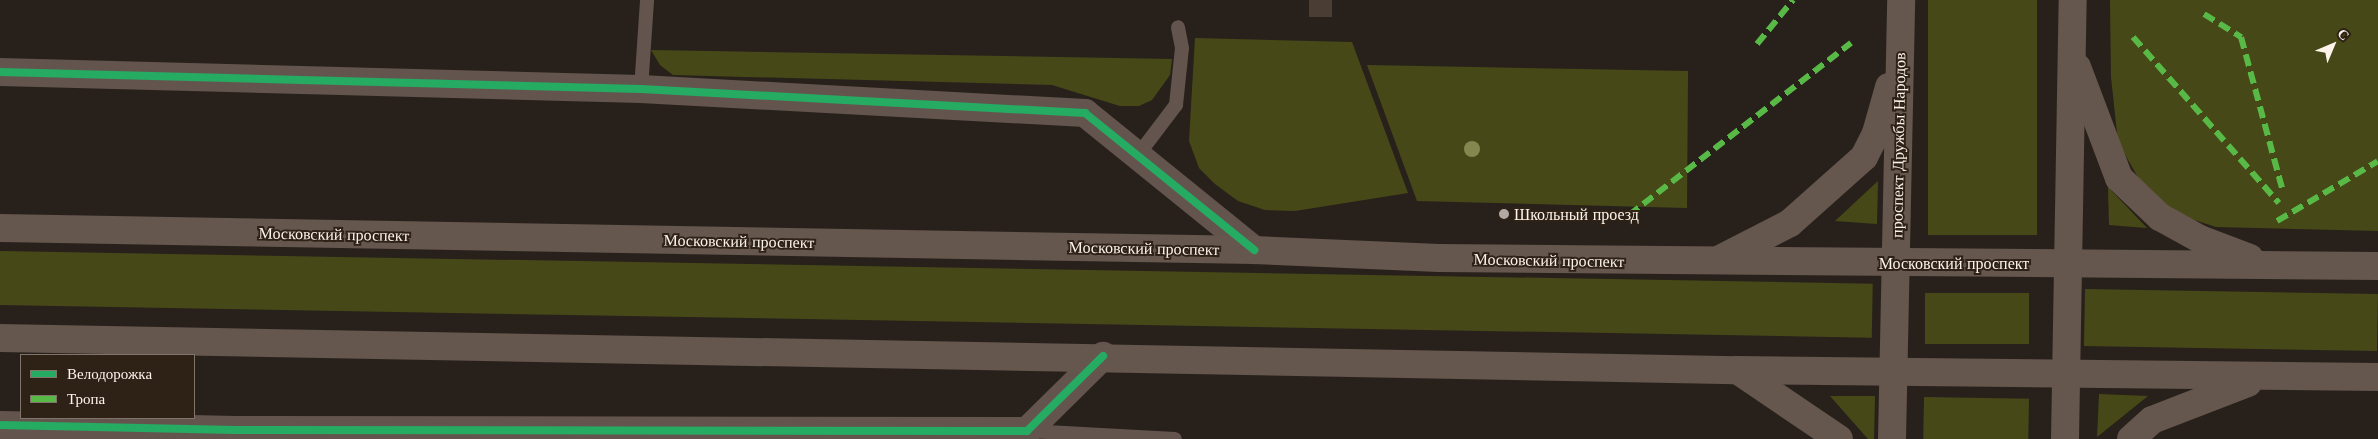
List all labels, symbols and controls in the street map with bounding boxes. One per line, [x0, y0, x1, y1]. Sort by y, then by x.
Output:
north arrow [2308, 20, 2358, 70]
text: С [2334, 24, 2354, 44]
street label: проспект Дружбы Народов [1887, 52, 1909, 238]
place label: Школьный проезд [1514, 204, 1639, 224]
marker: Школьный проезд [1498, 208, 1510, 220]
street label: Московский проспект [259, 223, 409, 245]
street label: Московский проспект [664, 230, 814, 252]
street label: Московский проспект [1069, 237, 1219, 259]
street label: Московский проспект [1474, 249, 1624, 271]
street label: Московский проспект [1879, 253, 2029, 273]
legend [20, 354, 195, 419]
text: Велодорожка [67, 364, 152, 383]
text: Тропа [67, 389, 105, 408]

